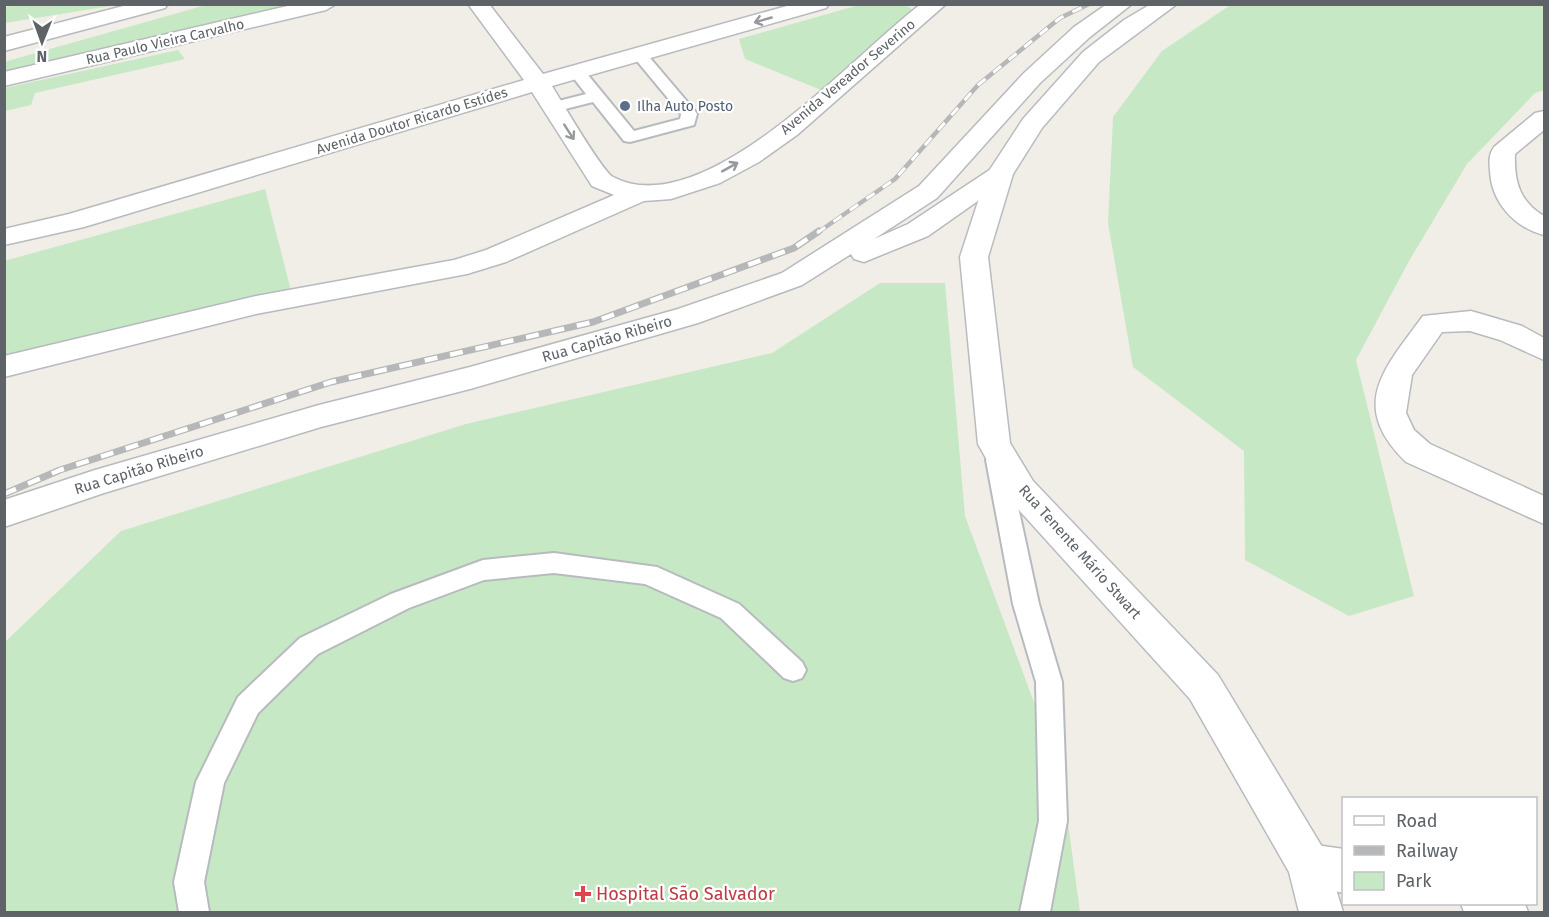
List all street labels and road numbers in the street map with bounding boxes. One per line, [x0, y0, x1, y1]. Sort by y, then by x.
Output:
street label: Rua Paulo Vieira Carvalho [84, 16, 246, 68]
street label: Avenida Vereador Severino [777, 16, 919, 138]
street label: Avenida Doutor Ricardo Estídes [314, 84, 510, 158]
street label: Rua Capitão Ribeiro [540, 312, 674, 366]
street label: Rua Capitão Ribeiro [72, 442, 206, 498]
street label: Rua Tenente Mário Stwart [1015, 481, 1145, 623]

